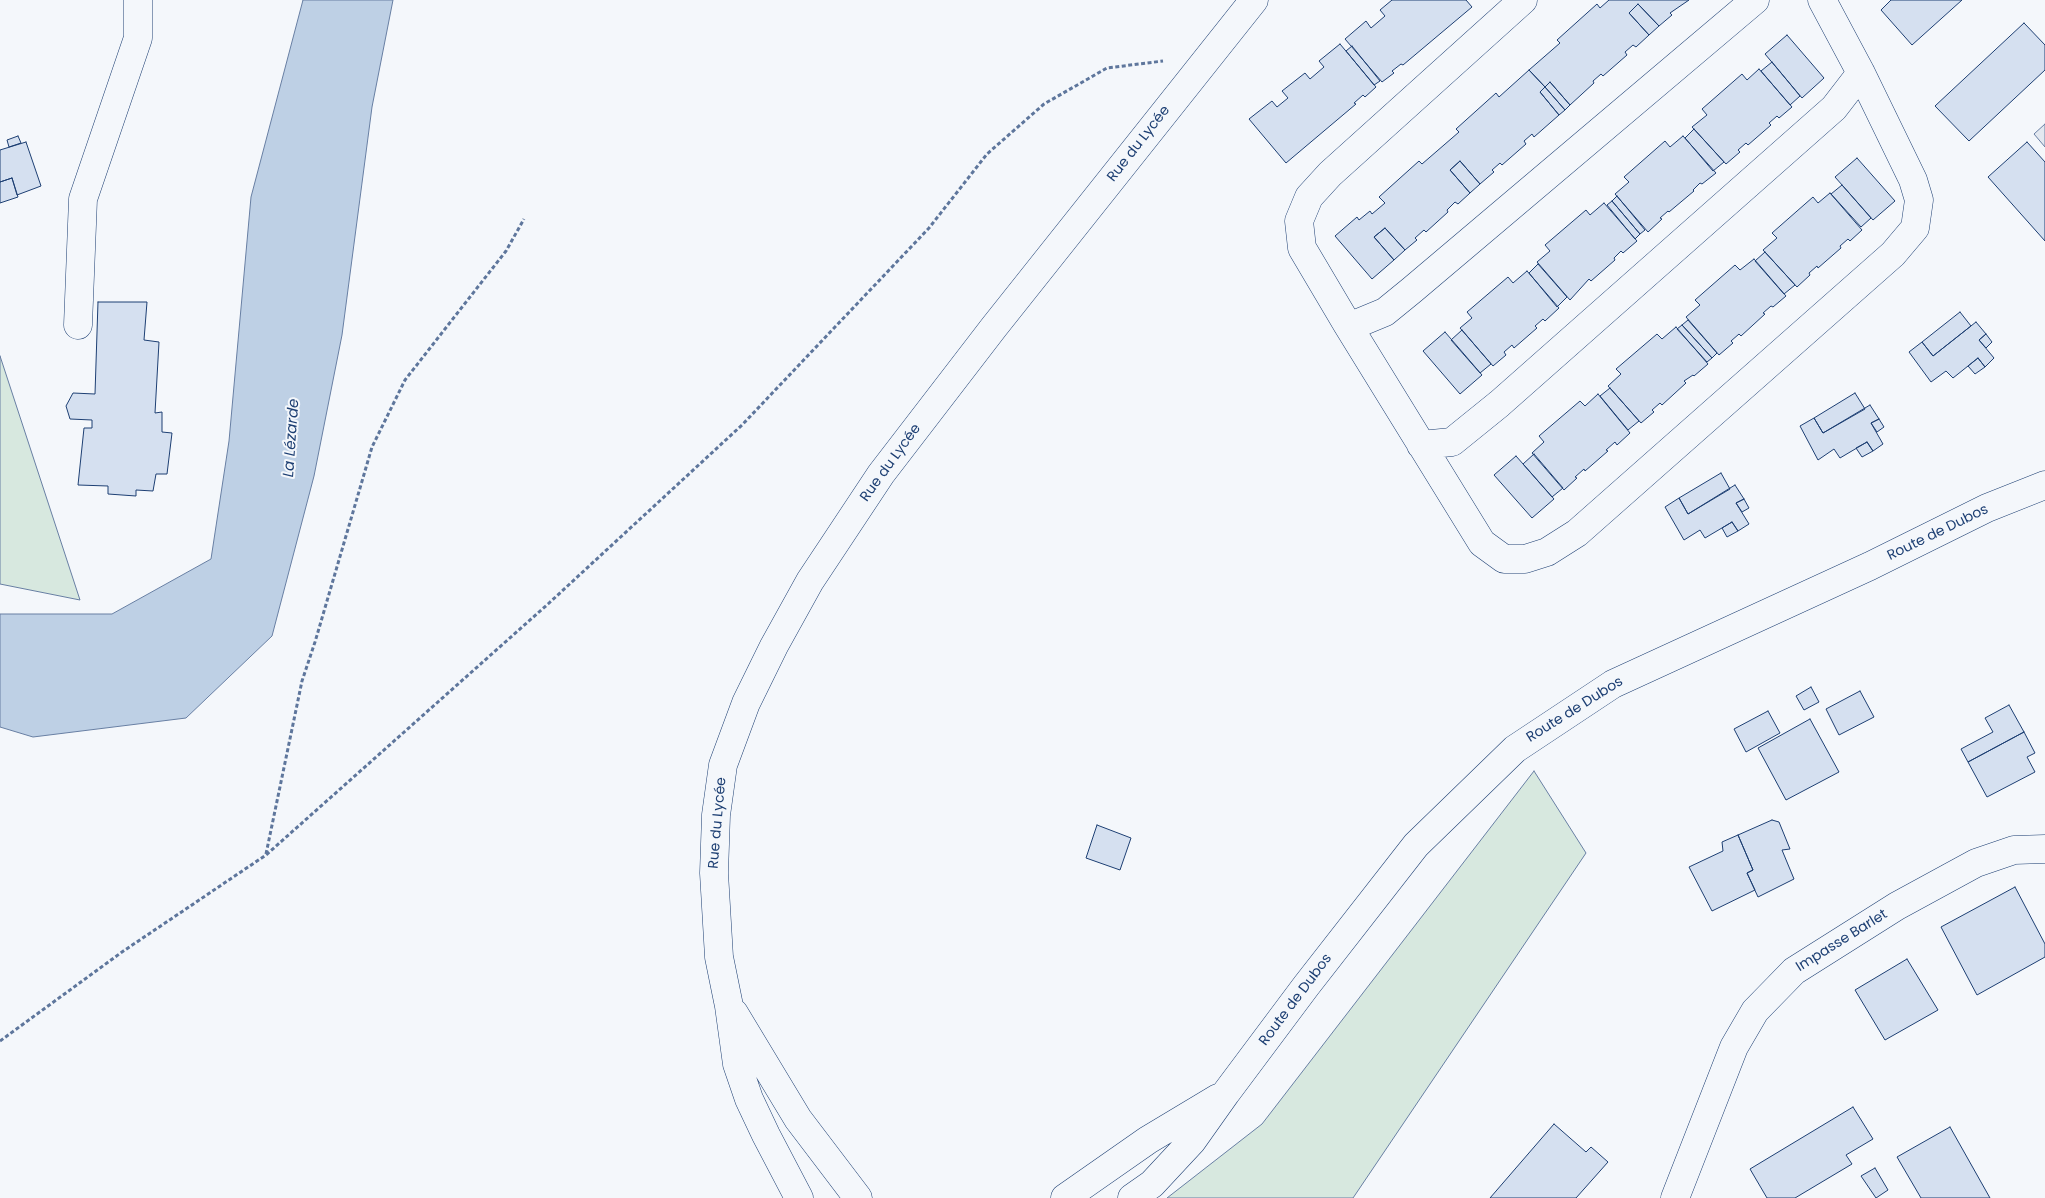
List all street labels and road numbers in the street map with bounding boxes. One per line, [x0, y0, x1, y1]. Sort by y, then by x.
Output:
street label: Rue du Lycée [1104, 103, 1174, 185]
street label: Rue du Lycée [857, 421, 925, 505]
street label: Route de Dubos [1885, 501, 1991, 565]
street label: Route de Dubos [1524, 674, 1626, 746]
street label: Rue du Lycée [706, 777, 730, 869]
street label: Impasse Barlet [1793, 906, 1891, 976]
street label: Route de Dubos [1256, 951, 1336, 1049]

